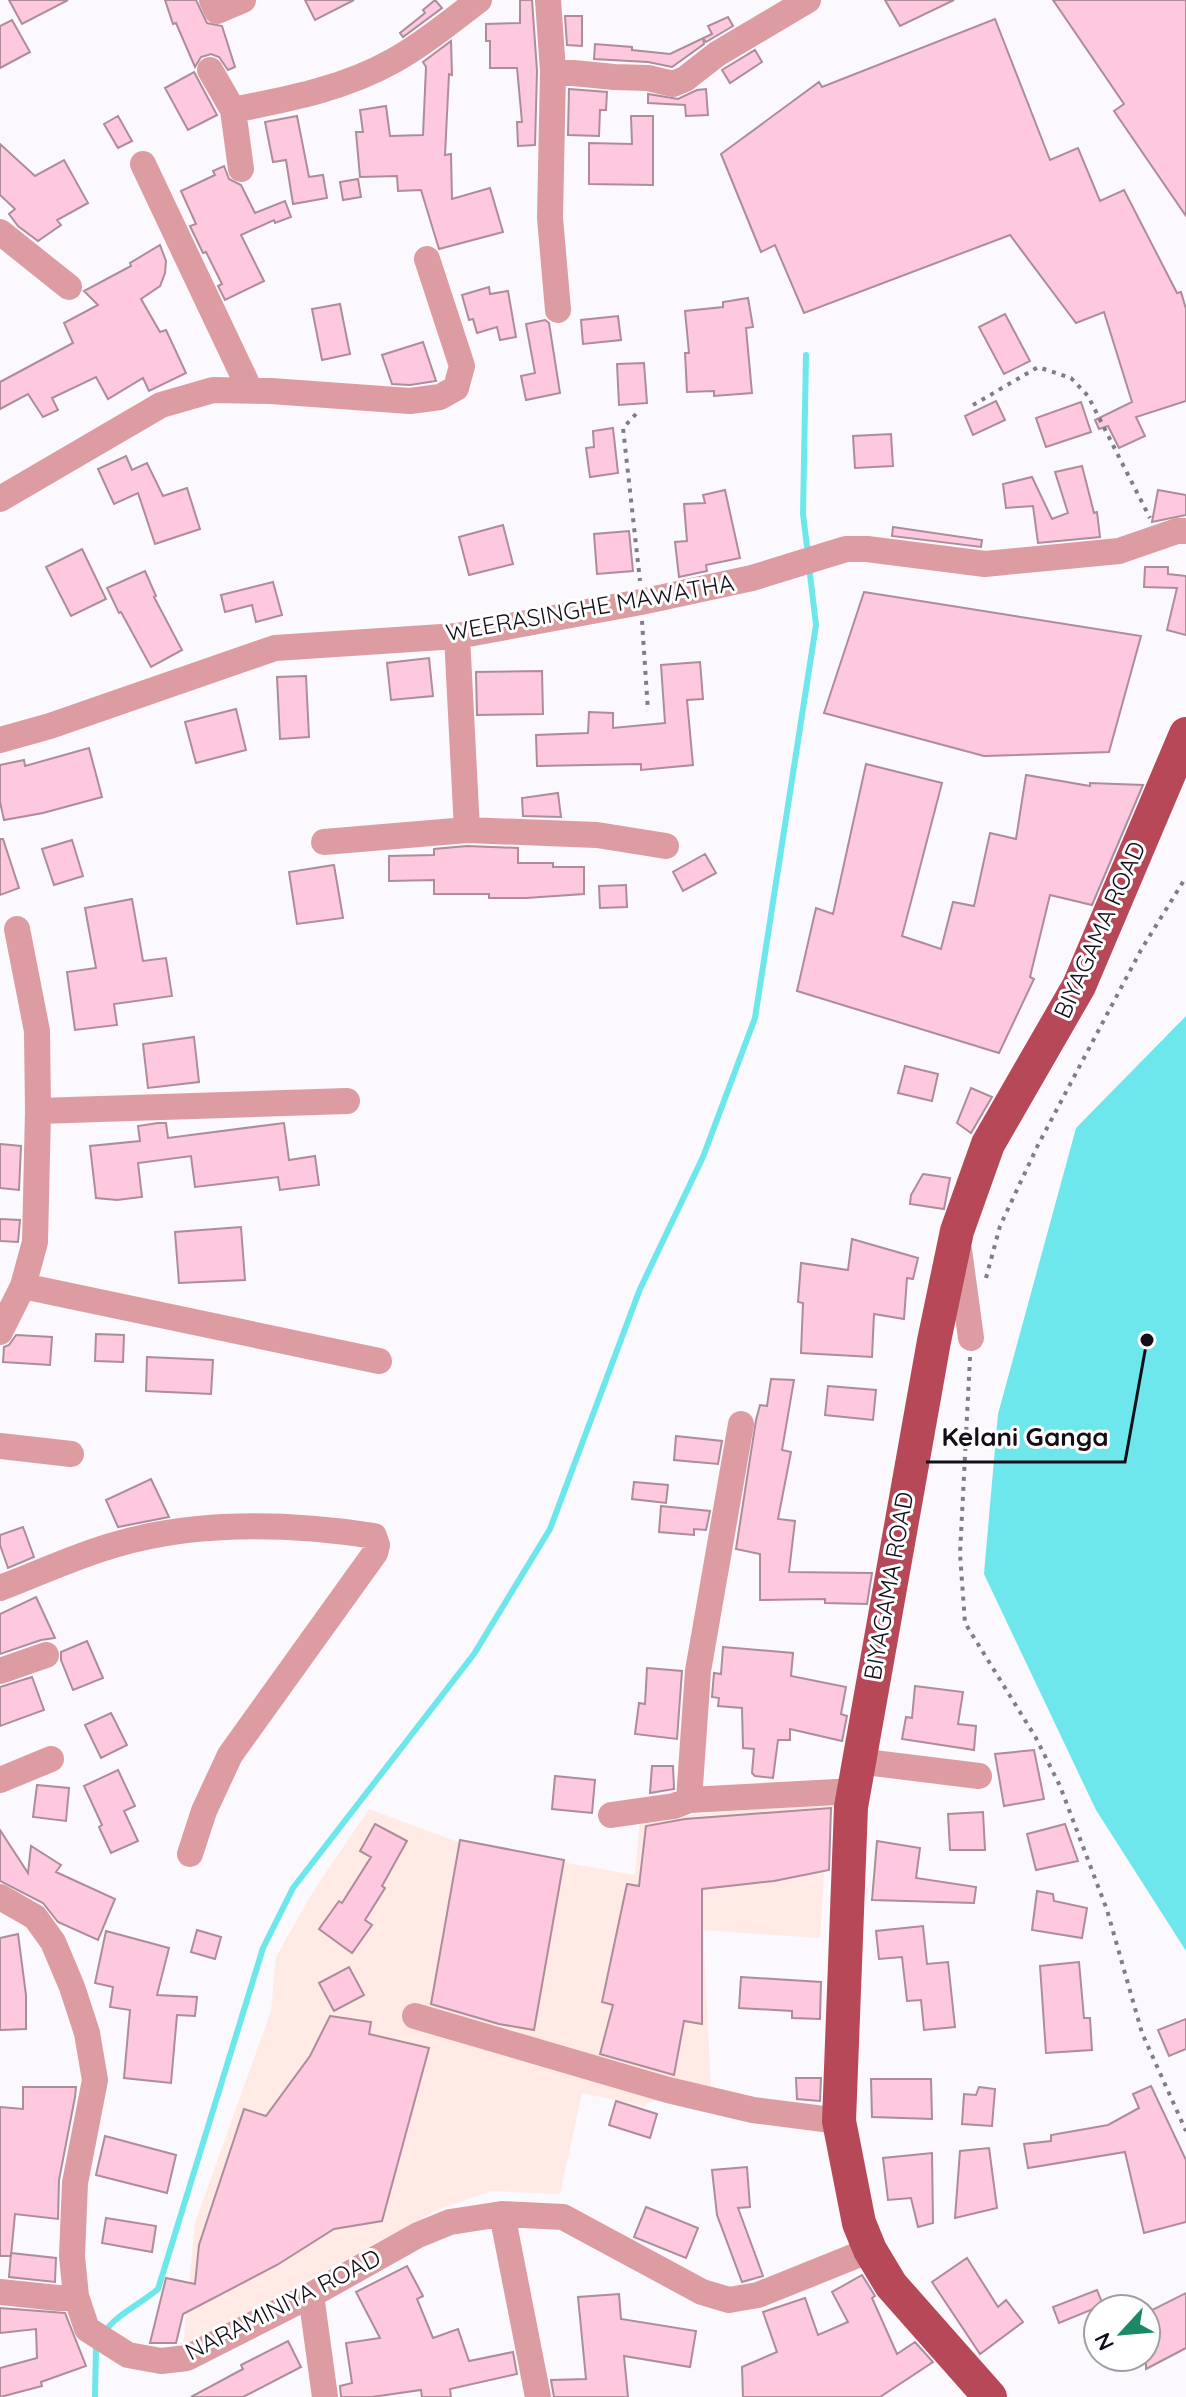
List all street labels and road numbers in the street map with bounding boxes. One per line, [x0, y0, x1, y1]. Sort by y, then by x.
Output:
street label: WEERASINGHE MAWATHA [443, 567, 736, 647]
street label: BIYAGAMA ROAD [1047, 836, 1152, 1023]
street label: BIYAGAMA ROAD [857, 1489, 919, 1682]
street label: NARAMINIYA ROAD [180, 2242, 385, 2366]

